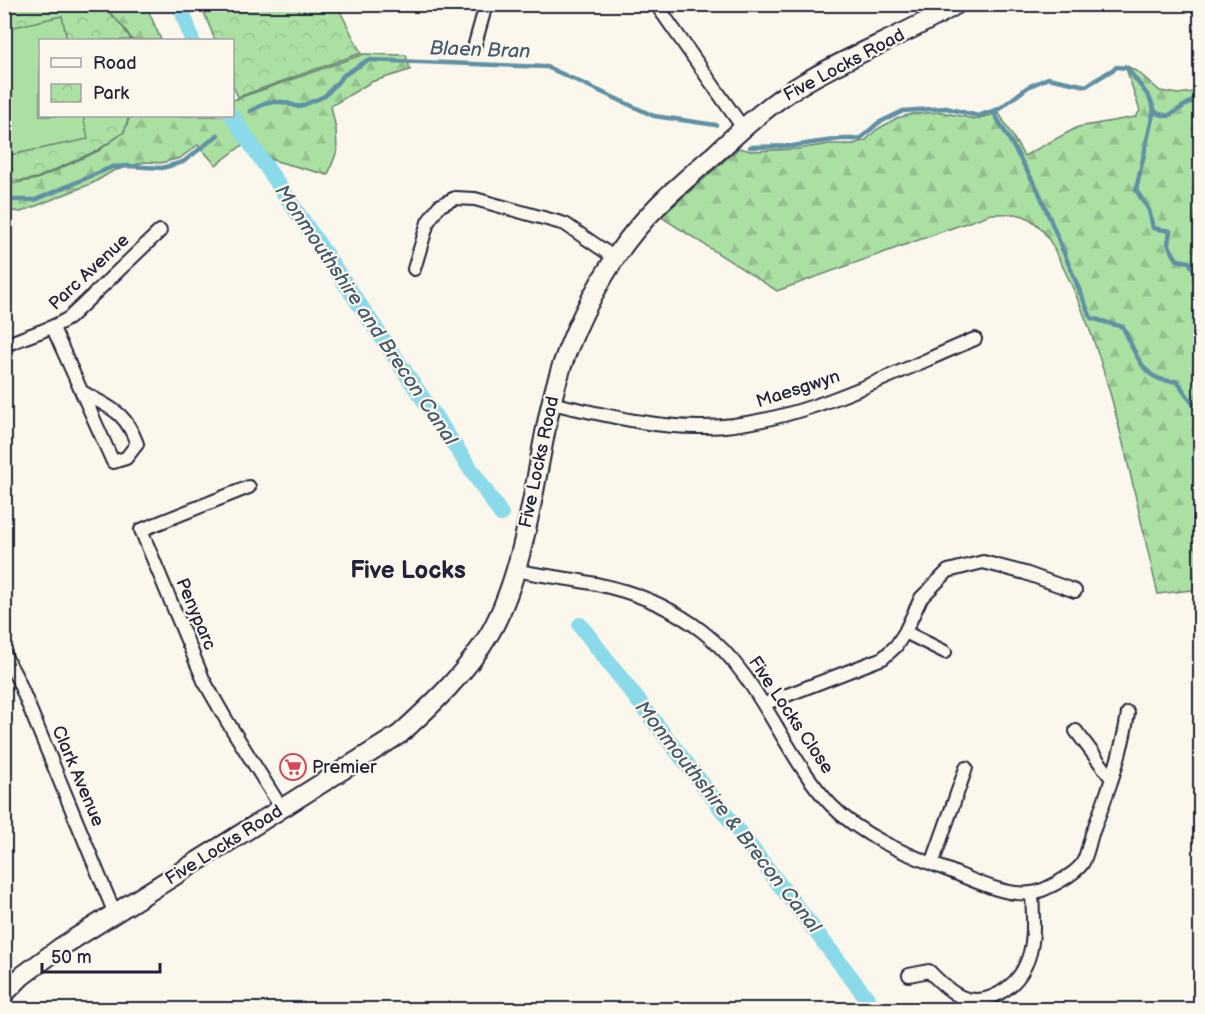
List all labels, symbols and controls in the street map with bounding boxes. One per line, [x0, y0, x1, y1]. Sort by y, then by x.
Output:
street label: Five Locks Road [780, 24, 908, 106]
water label: Blaen Bran [429, 36, 531, 64]
legend [39, 39, 234, 117]
text: Road [93, 53, 137, 74]
text: Park [93, 83, 129, 104]
water label: Monmouthshire and Brecon Canal [270, 180, 463, 451]
street label: Parc Avenue [45, 229, 134, 314]
street label: Maesgwyn [754, 366, 842, 412]
street label: Five Locks Road [515, 394, 563, 530]
district label: Five Locks [350, 556, 466, 585]
street label: Penyparc [172, 575, 220, 653]
street label: Five Locks Close [744, 652, 838, 778]
water label: Monmouthshire & Brecon Canal [630, 696, 827, 939]
street label: Clark Avenue [47, 722, 109, 830]
supermarket icon: Premier [278, 752, 308, 782]
place label: Premier [312, 757, 377, 778]
street label: Five Locks Road [162, 801, 286, 889]
scale bar [42, 936, 160, 974]
text: 50 m [51, 947, 92, 968]

